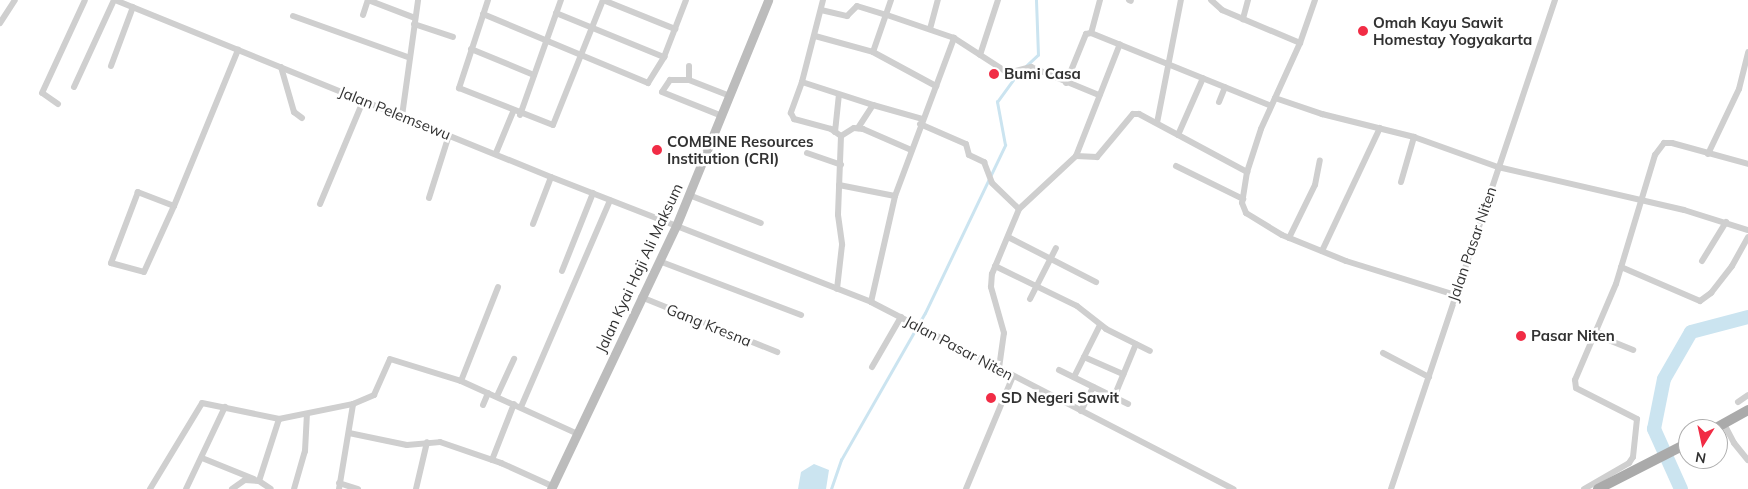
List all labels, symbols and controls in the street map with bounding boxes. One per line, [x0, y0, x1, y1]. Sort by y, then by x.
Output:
place label: Omah Kayu Sawit Homestay Yogyakarta [1373, 13, 1532, 48]
marker: Omah Kayu Sawit Homestay Yogyakarta [1357, 25, 1369, 37]
place label: Bumi Casa [1004, 65, 1081, 83]
marker: Bumi Casa [988, 68, 1000, 80]
street label: Jalan Pelemsewu [337, 82, 453, 144]
place label: COMBINE Resources Institution (CRI) [667, 132, 814, 167]
marker: COMBINE Resources Institution (CRI) [651, 144, 663, 156]
street label: Jalan Kyai Haji Ali Maksum [592, 180, 686, 356]
street label: Jalan Pasar Niten [1444, 184, 1500, 304]
street label: Gang Kresna [664, 300, 754, 350]
street label: Jalan Pasar Niten [902, 312, 1016, 384]
place label: Pasar Niten [1531, 327, 1615, 345]
marker: Pasar Niten [1515, 330, 1527, 342]
place label: SD Negeri Sawit [1001, 389, 1119, 407]
marker: SD Negeri Sawit [985, 392, 997, 404]
north arrow [1678, 419, 1728, 469]
text: N [1694, 448, 1707, 468]

